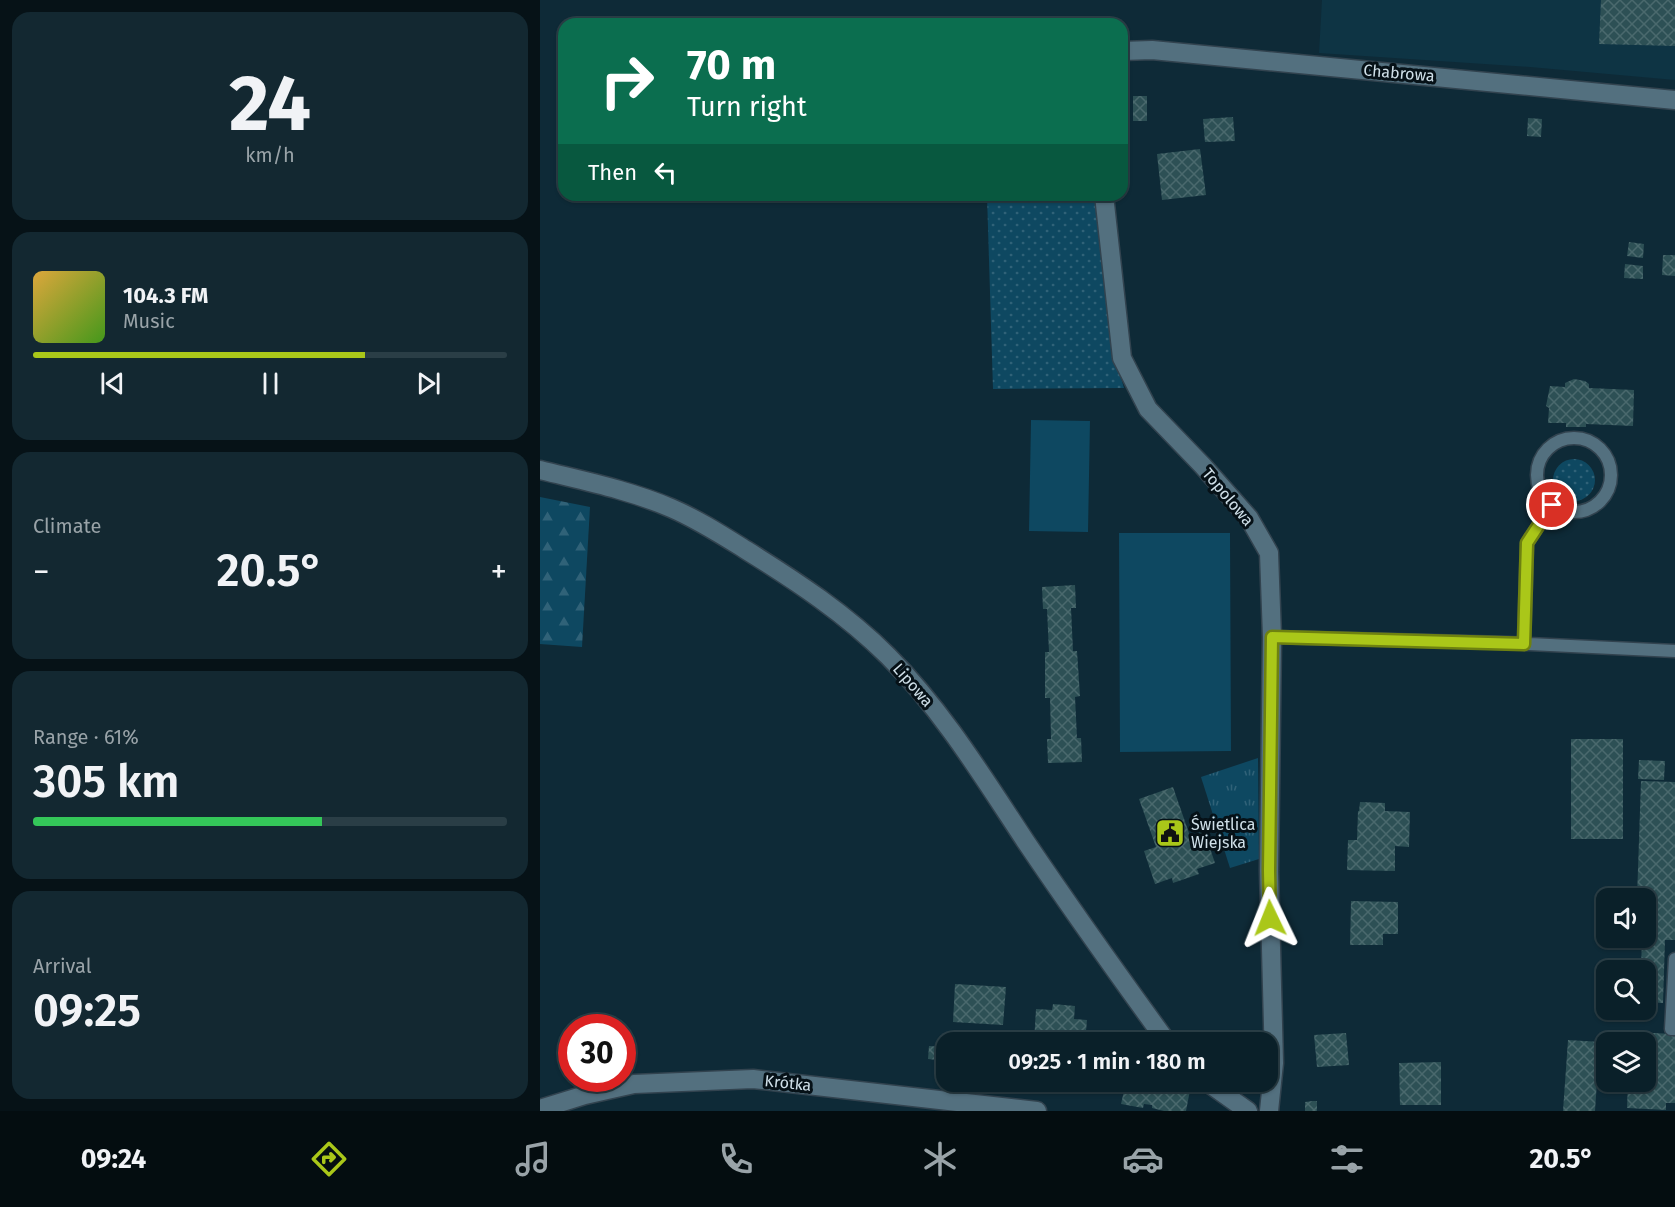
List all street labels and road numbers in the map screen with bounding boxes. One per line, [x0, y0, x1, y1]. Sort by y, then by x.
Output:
street label: Chabrowa [1363, 60, 1435, 86]
street label: Topolowa [1198, 464, 1258, 530]
street label: Lipowa [889, 659, 937, 711]
street label: Krótka [764, 1071, 812, 1095]

